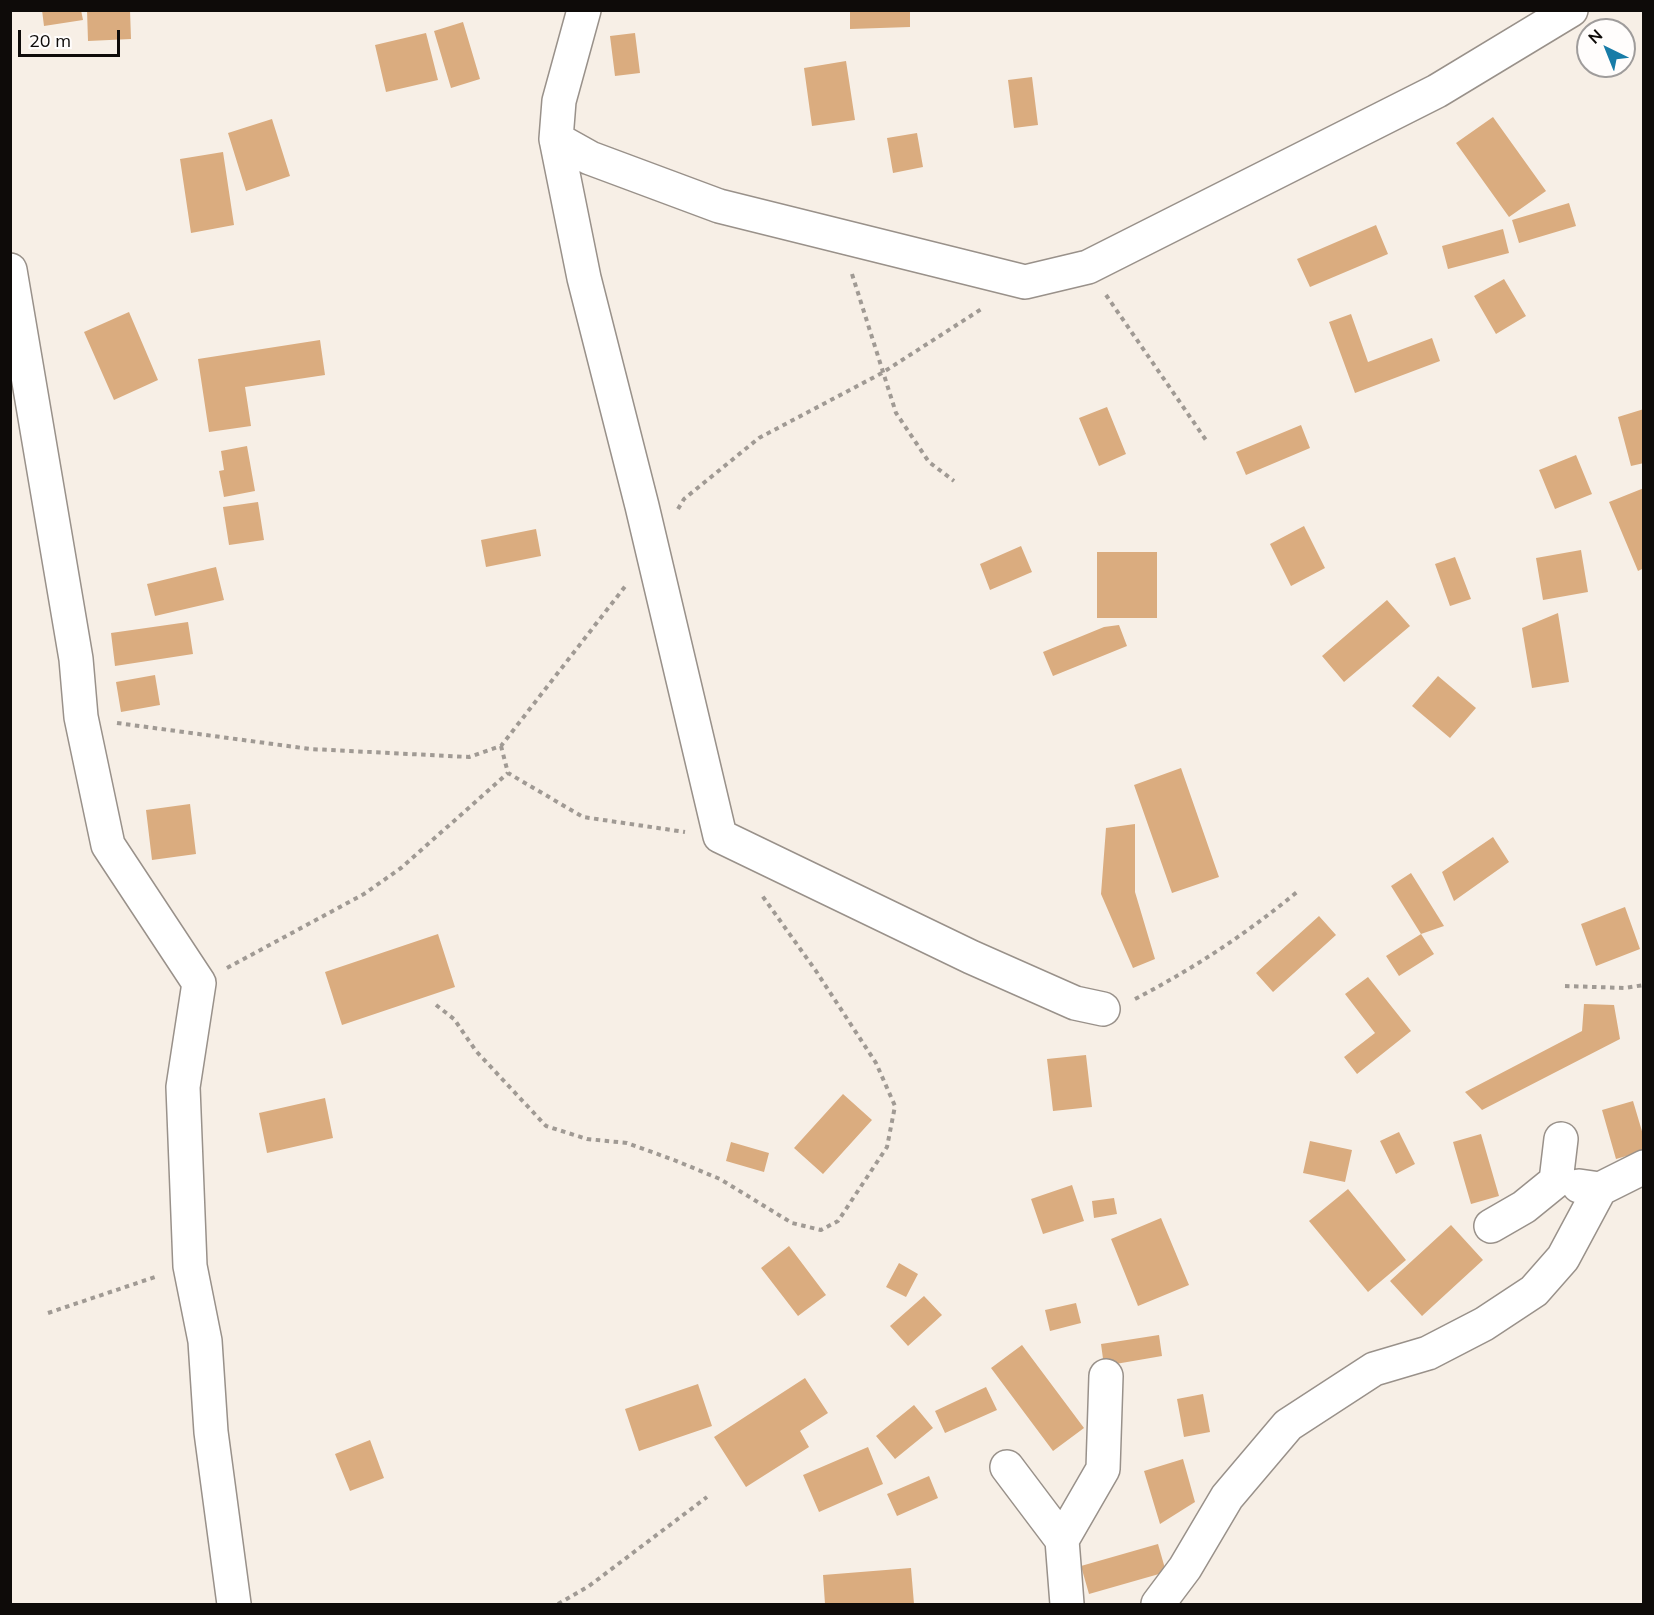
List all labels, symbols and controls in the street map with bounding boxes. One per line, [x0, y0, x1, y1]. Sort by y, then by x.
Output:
scale bar [21, 18, 123, 56]
north arrow [1576, 18, 1636, 78]
text: N [1584, 25, 1606, 48]
text: 20 m [29, 29, 71, 52]

